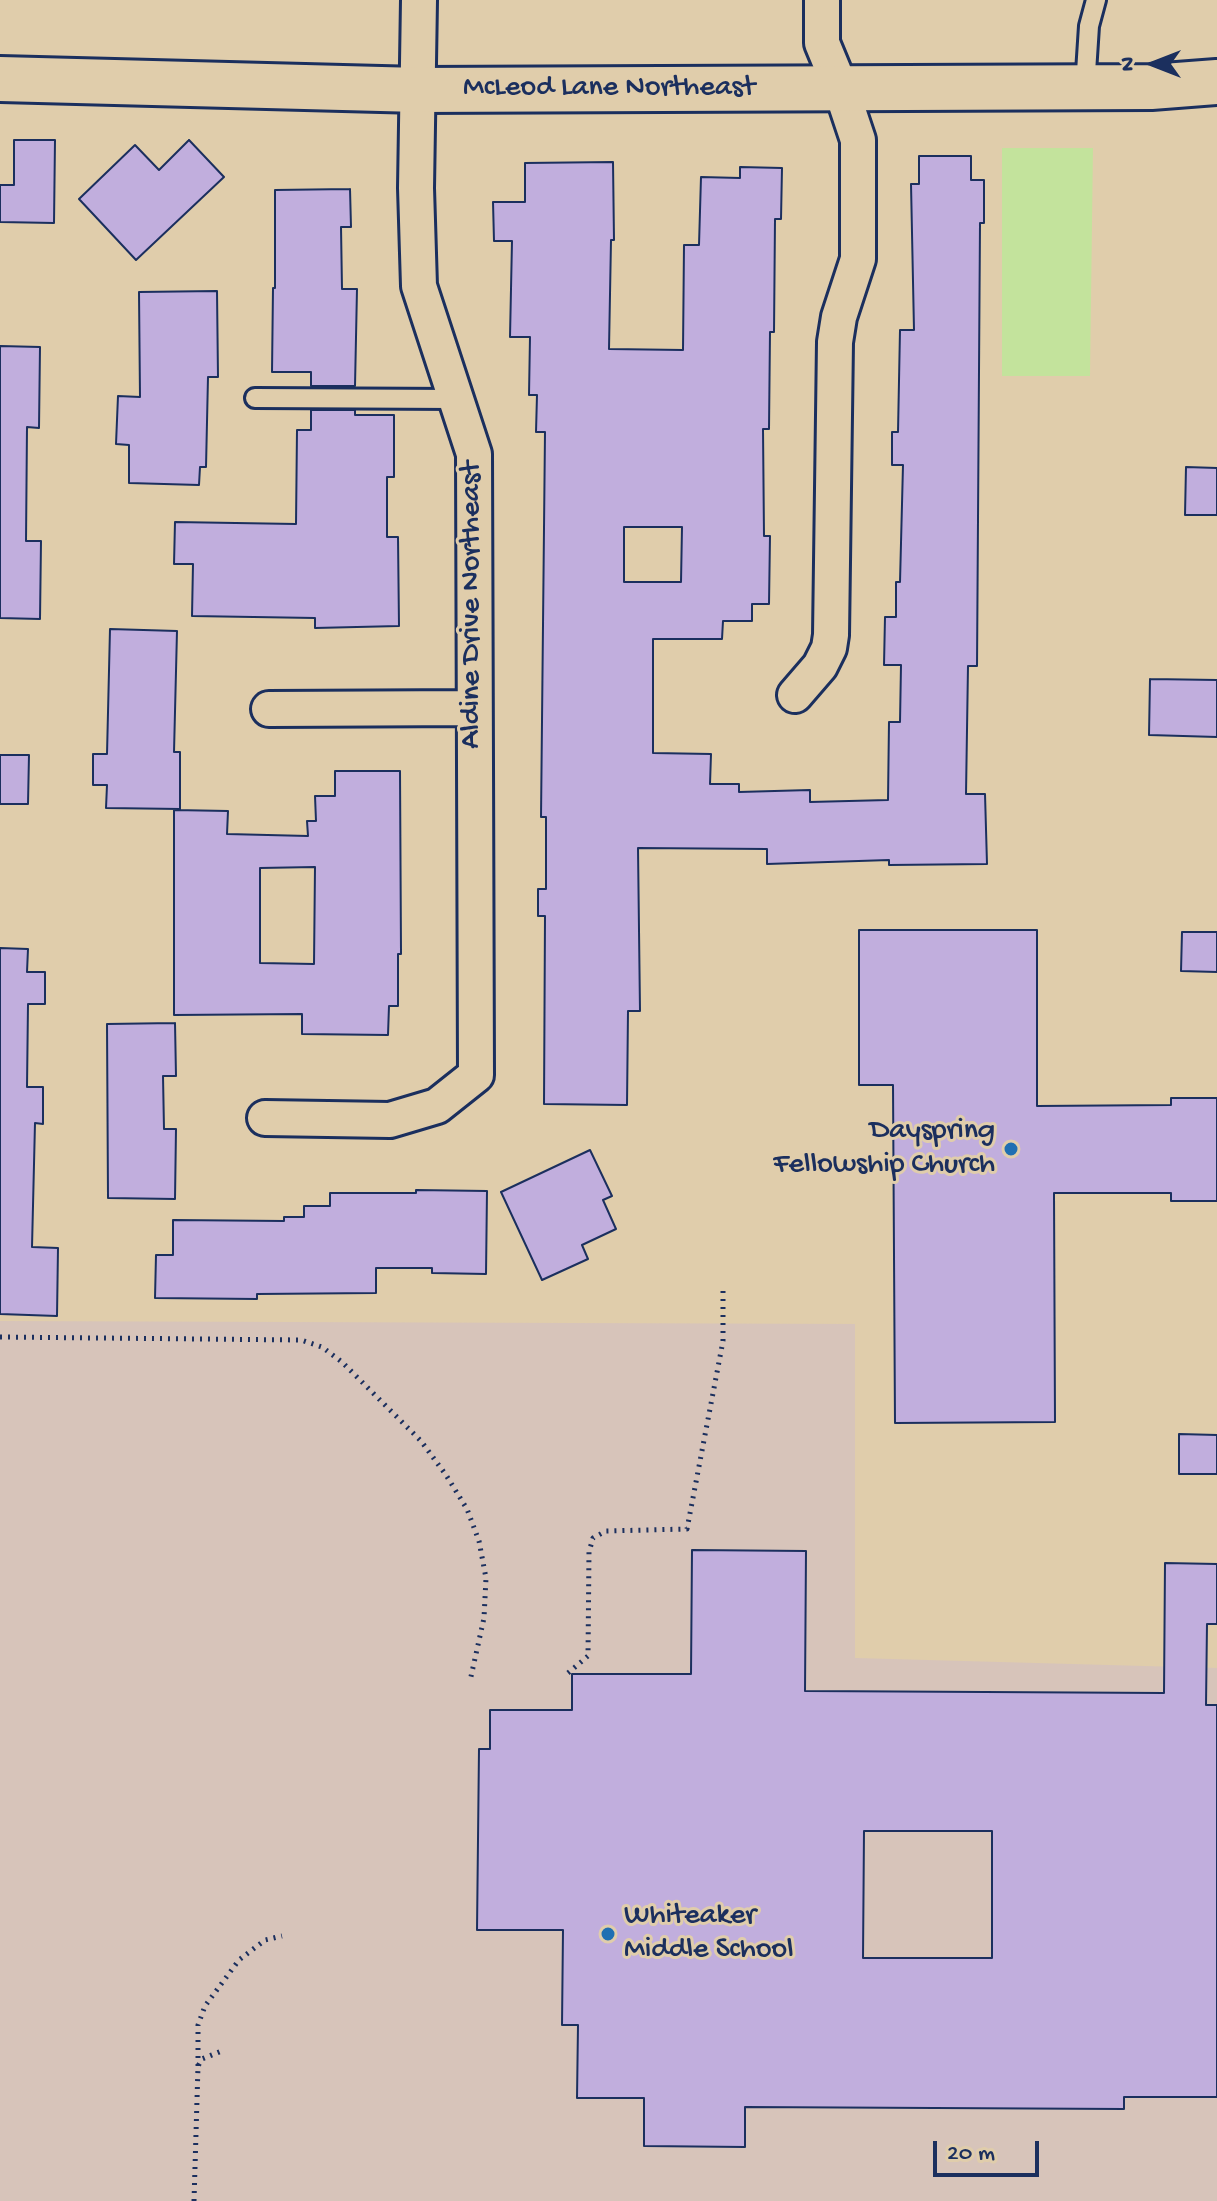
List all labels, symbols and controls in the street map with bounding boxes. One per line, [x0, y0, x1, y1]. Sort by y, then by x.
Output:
north arrow [1113, 24, 1193, 104]
text: N [1116, 57, 1142, 71]
street label: McLeod Lane Northeast [463, 71, 755, 107]
street label: Aldine Drive Northeast [455, 461, 491, 749]
place label: Dayspring Fellowship Church [773, 1114, 995, 1184]
marker: Dayspring Fellowship Church [1002, 1140, 1020, 1158]
place label: Whiteaker Middle School [624, 1899, 794, 1970]
marker: Whiteaker Middle School [599, 1925, 617, 1943]
scale bar [937, 2125, 1043, 2175]
text: 20 m [947, 2140, 995, 2169]

